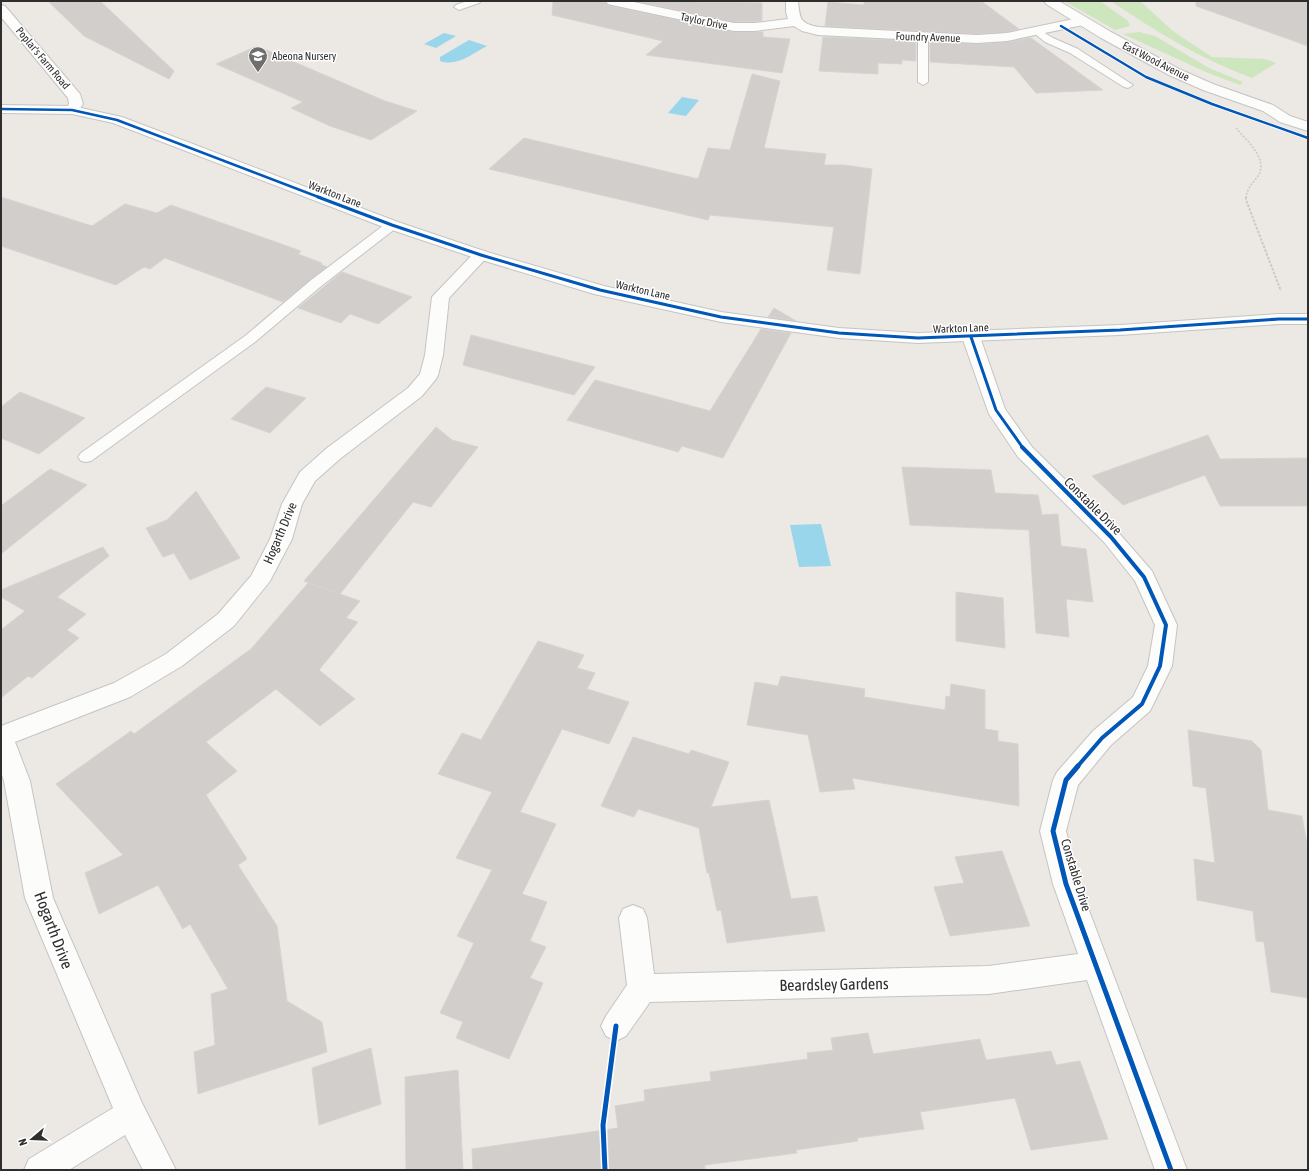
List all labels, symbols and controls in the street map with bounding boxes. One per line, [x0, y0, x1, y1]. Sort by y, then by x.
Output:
street label: Taylor Drive [679, 10, 729, 32]
street label: Poplar's Farm Road [14, 25, 72, 91]
street label: Foundry Avenue [895, 30, 961, 44]
street label: East Wood Avenue [1121, 39, 1191, 83]
school or university icon: Abeona Nursery [247, 45, 269, 73]
place label: Abeona Nursery [272, 50, 337, 62]
street label: Warkton Lane [307, 178, 363, 210]
street label: Warkton Lane [615, 278, 671, 302]
street label: Warkton Lane [933, 321, 989, 335]
street label: Constable Drive [1061, 474, 1125, 538]
street label: Hogarth Drive [260, 500, 300, 566]
street label: Constable Drive [1058, 837, 1094, 913]
street label: Hogarth Drive [30, 889, 77, 971]
street label: Beardsley Gardens [779, 974, 889, 995]
north arrow [12, 1119, 52, 1159]
text: N [16, 1137, 29, 1147]

